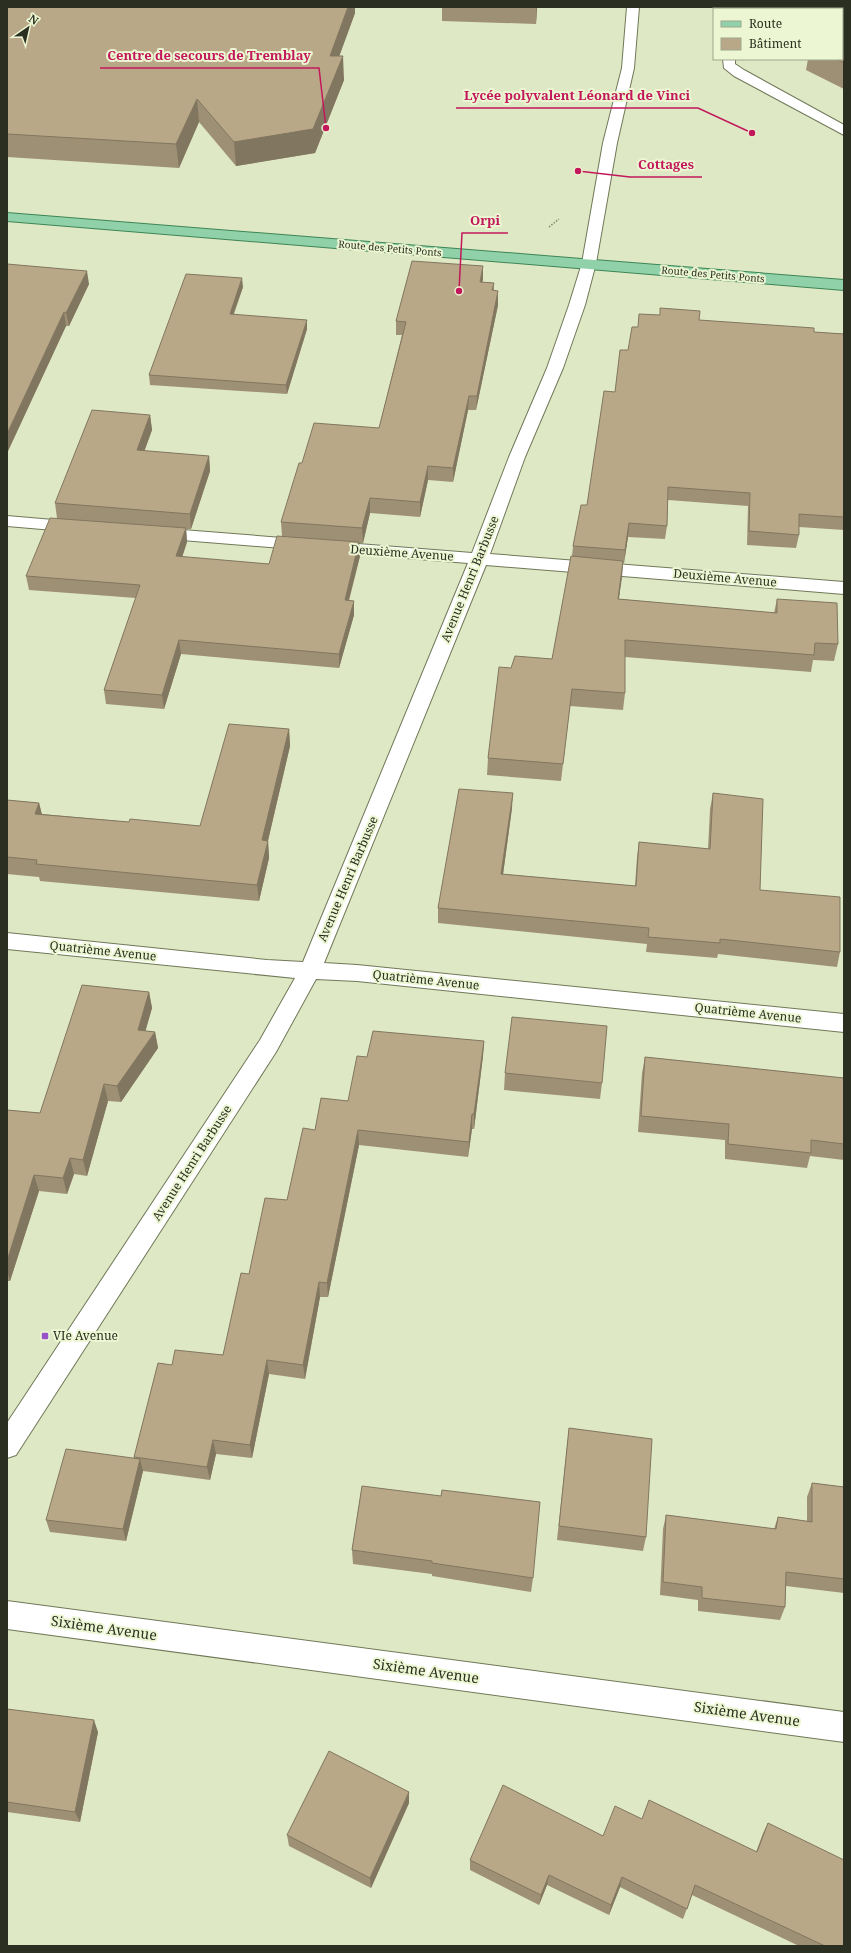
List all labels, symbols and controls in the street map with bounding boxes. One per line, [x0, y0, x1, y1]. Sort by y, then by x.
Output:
north arrow [8, 8, 48, 48]
legend [713, 8, 843, 60]
text: N [26, 11, 42, 28]
text: Route [749, 15, 782, 32]
text: Bâtiment [749, 35, 801, 52]
callout: Centre de secours de Tremblay [100, 43, 319, 68]
text: Centre de secours de Tremblay [107, 46, 311, 64]
callout: Lycée polyvalent Léonard de Vinci [456, 83, 698, 108]
text: Lycée polyvalent Léonard de Vinci [464, 86, 691, 104]
callout: Cottages [630, 152, 702, 177]
text: Cottages [638, 155, 694, 173]
callout: Orpi [462, 208, 508, 233]
text: Orpi [470, 211, 500, 229]
street label: Route des Petits Ponts [338, 237, 443, 260]
street label: Route des Petits Ponts [661, 263, 766, 286]
street label: Avenue Henri Barbusse [436, 513, 503, 644]
street label: Deuxième Avenue [350, 540, 454, 565]
street label: Deuxième Avenue [673, 565, 777, 590]
street label: Avenue Henri Barbusse [313, 813, 382, 944]
street label: Quatrième Avenue [49, 936, 157, 965]
street label: Quatrième Avenue [372, 965, 480, 994]
street label: Quatrième Avenue [694, 998, 802, 1027]
street label: Avenue Henri Barbusse [148, 1102, 235, 1224]
place label: VIe Avenue [53, 1327, 118, 1344]
marker: VIe Avenue [40, 1331, 50, 1341]
street label: Sixième Avenue [50, 1611, 158, 1644]
street label: Sixième Avenue [372, 1654, 480, 1687]
street label: Sixième Avenue [693, 1697, 801, 1730]

